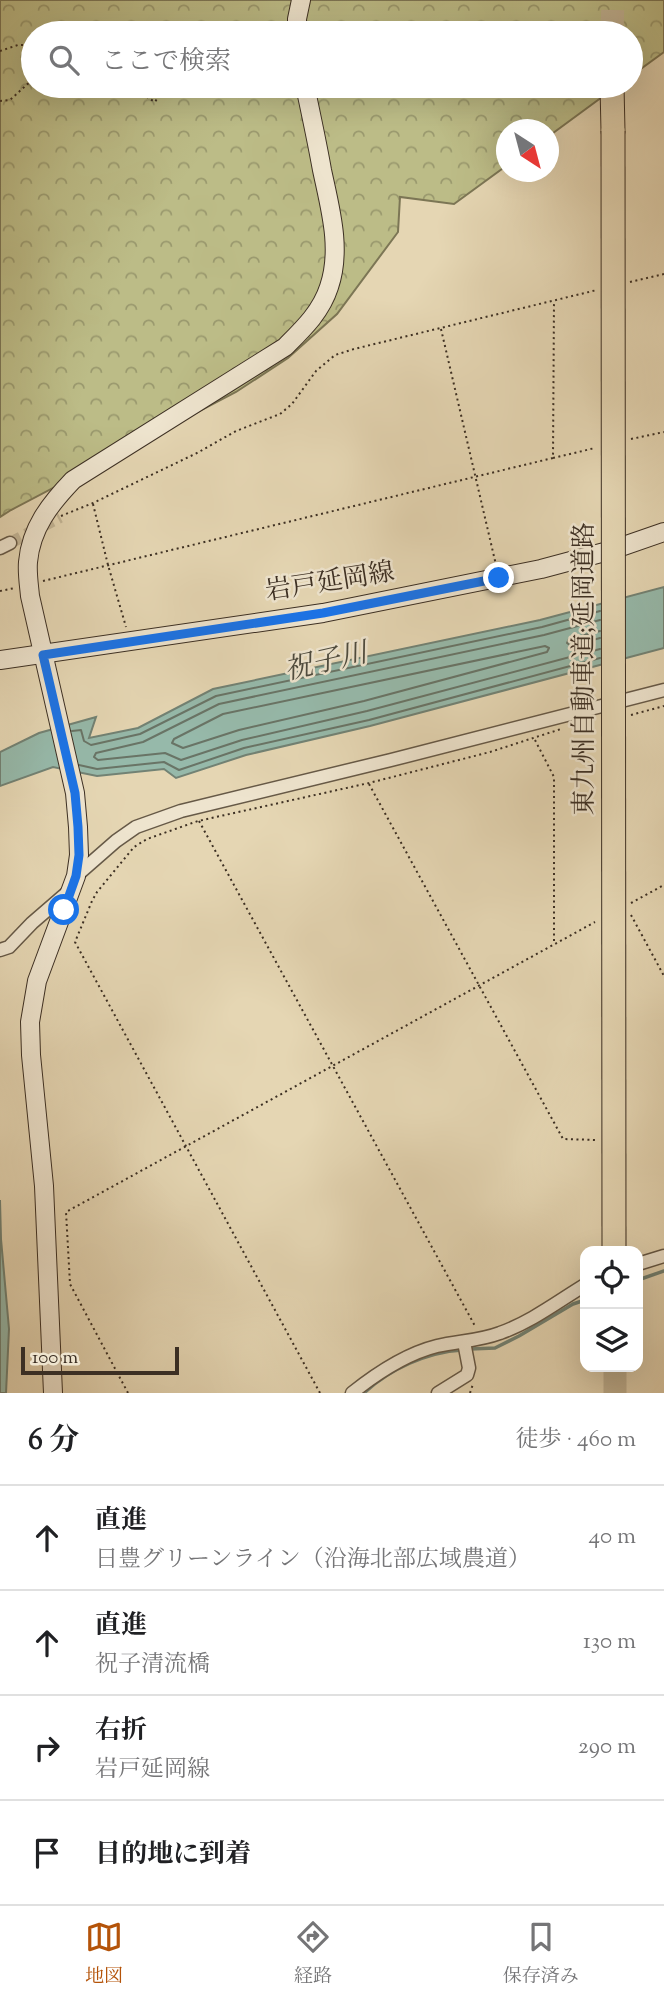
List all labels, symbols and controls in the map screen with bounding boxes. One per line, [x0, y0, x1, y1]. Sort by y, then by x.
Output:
search box [21, 21, 643, 98]
icon: search [45, 41, 83, 79]
text: ここで検索 [101, 44, 231, 81]
north arrow [496, 119, 559, 182]
street label: 東九州自動車道;延岡道路 [567, 523, 604, 815]
street label: 岩戸延岡線 [263, 555, 397, 611]
route end [483, 562, 514, 593]
water label: 祝子川 [281, 633, 374, 692]
route start [48, 894, 79, 925]
map controls [580, 1246, 643, 1372]
button: locate [580, 1246, 643, 1309]
button: layers [580, 1309, 643, 1372]
scale bar [21, 1344, 178, 1376]
text: 100 m [32, 1345, 78, 1372]
text: 6 分 [28, 1420, 79, 1463]
text: 徒歩 · 460 m [516, 1424, 636, 1457]
text: 直進 [95, 1503, 147, 1540]
icon: ahead [28, 1519, 66, 1557]
text: 40 m [589, 1521, 636, 1554]
text: 日豊グリーンライン（沿海北部広域農道） [95, 1544, 531, 1577]
text: 直進 [95, 1608, 147, 1645]
icon: ahead [28, 1624, 66, 1662]
text: 130 m [583, 1626, 636, 1659]
text: 祝子清流橋 [95, 1649, 210, 1682]
text: 右折 [95, 1713, 147, 1750]
icon: right [28, 1729, 66, 1767]
text: 290 m [578, 1731, 636, 1764]
text: 岩戸延岡線 [95, 1754, 210, 1787]
icon: arrive [28, 1834, 66, 1872]
text: 目的地に到着 [95, 1837, 251, 1874]
tab: 地図 [85, 1918, 123, 1991]
tab: 経路 [294, 1918, 332, 1991]
tab: 保存済み [503, 1918, 579, 1991]

